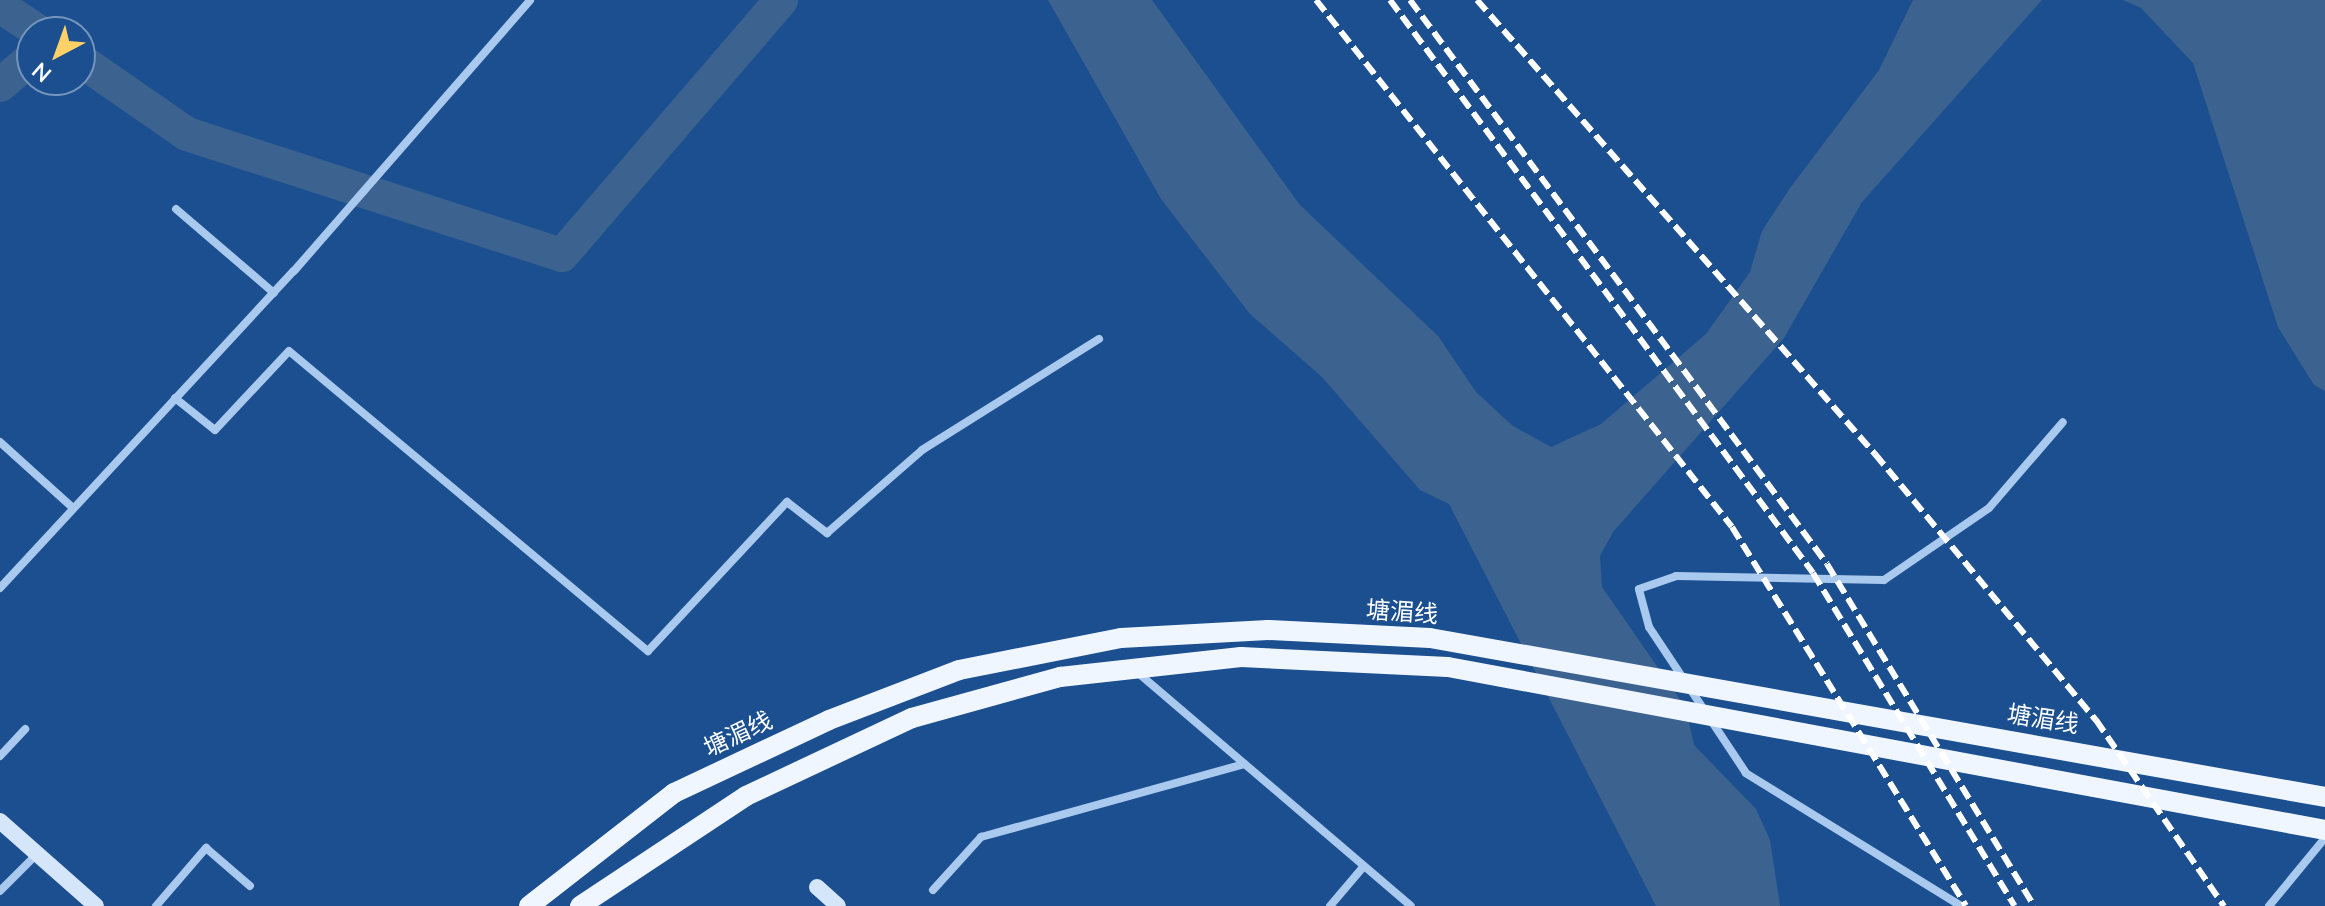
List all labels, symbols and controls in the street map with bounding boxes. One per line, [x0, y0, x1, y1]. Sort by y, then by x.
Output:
north arrow [16, 16, 96, 96]
text: N [26, 57, 57, 89]
street label: 塘湄线 [1365, 595, 1439, 629]
street label: 塘湄线 [2005, 699, 2081, 739]
street label: 塘湄线 [699, 706, 777, 762]

